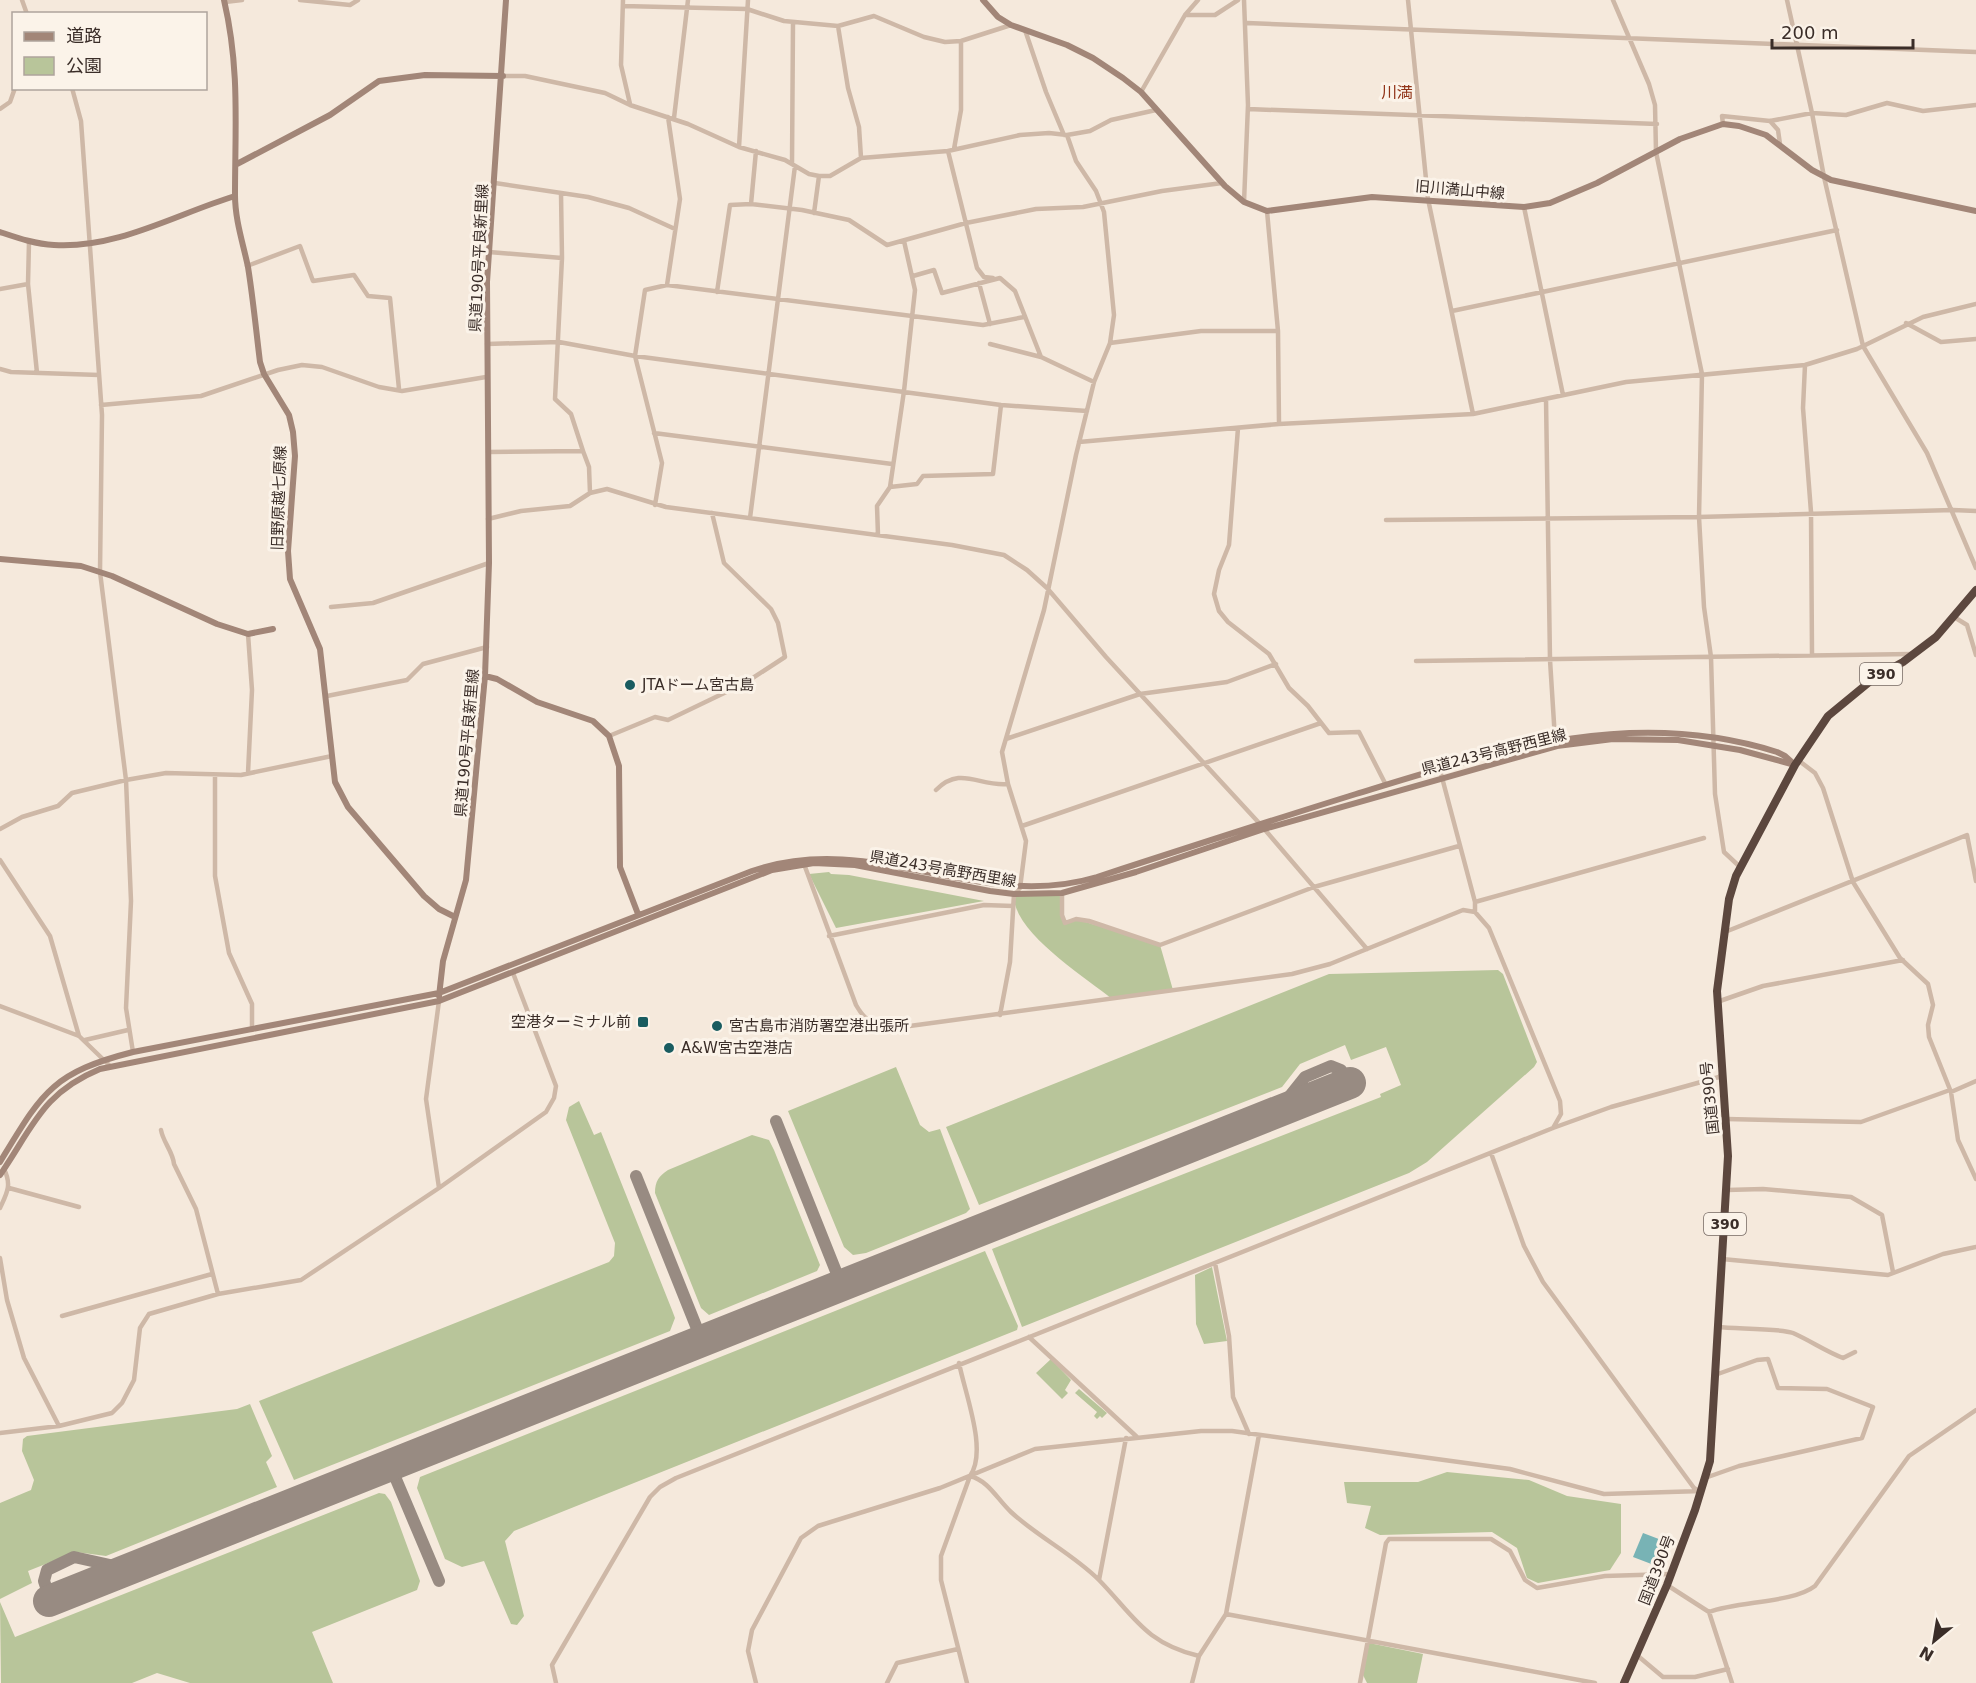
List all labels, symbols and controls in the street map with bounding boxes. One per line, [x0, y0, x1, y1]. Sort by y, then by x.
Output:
legend [12, 12, 207, 90]
scale bar [1772, 12, 1913, 50]
text: 200 m [1781, 22, 1839, 43]
text: 道路 [66, 25, 102, 46]
text: 公園 [66, 55, 102, 76]
district label: 川満 [1381, 83, 1413, 102]
street label: 旧川満山中線 [1414, 177, 1506, 203]
street label: 県道190号平良新里線 [466, 183, 492, 333]
street label: 旧野原越七原線 [268, 445, 290, 551]
road number: 390 [1860, 663, 1902, 685]
street label: 県道190号平良新里線 [452, 668, 482, 818]
place label: JTAドーム宮古島 [641, 676, 754, 694]
marker: JTAドーム宮古島 [623, 678, 637, 692]
street label: 県道243号高野西里線 [1420, 725, 1568, 779]
street label: 県道243号高野西里線 [868, 847, 1018, 891]
place label: 空港ターミナル前 [511, 1013, 631, 1031]
marker: 空港ターミナル前 [636, 1015, 650, 1029]
place label: 宮古島市消防署空港出張所 [729, 1017, 909, 1035]
marker: 宮古島市消防署空港出張所 [710, 1019, 724, 1033]
place label: A&W宮古空港店 [681, 1039, 793, 1057]
marker: A&W宮古空港店 [662, 1041, 676, 1055]
street label: 国道390号 [1697, 1060, 1723, 1136]
road number: 390 [1704, 1213, 1746, 1235]
street label: 国道390号 [1635, 1532, 1679, 1608]
north arrow [1904, 1611, 1964, 1671]
text: N [1916, 1642, 1937, 1665]

